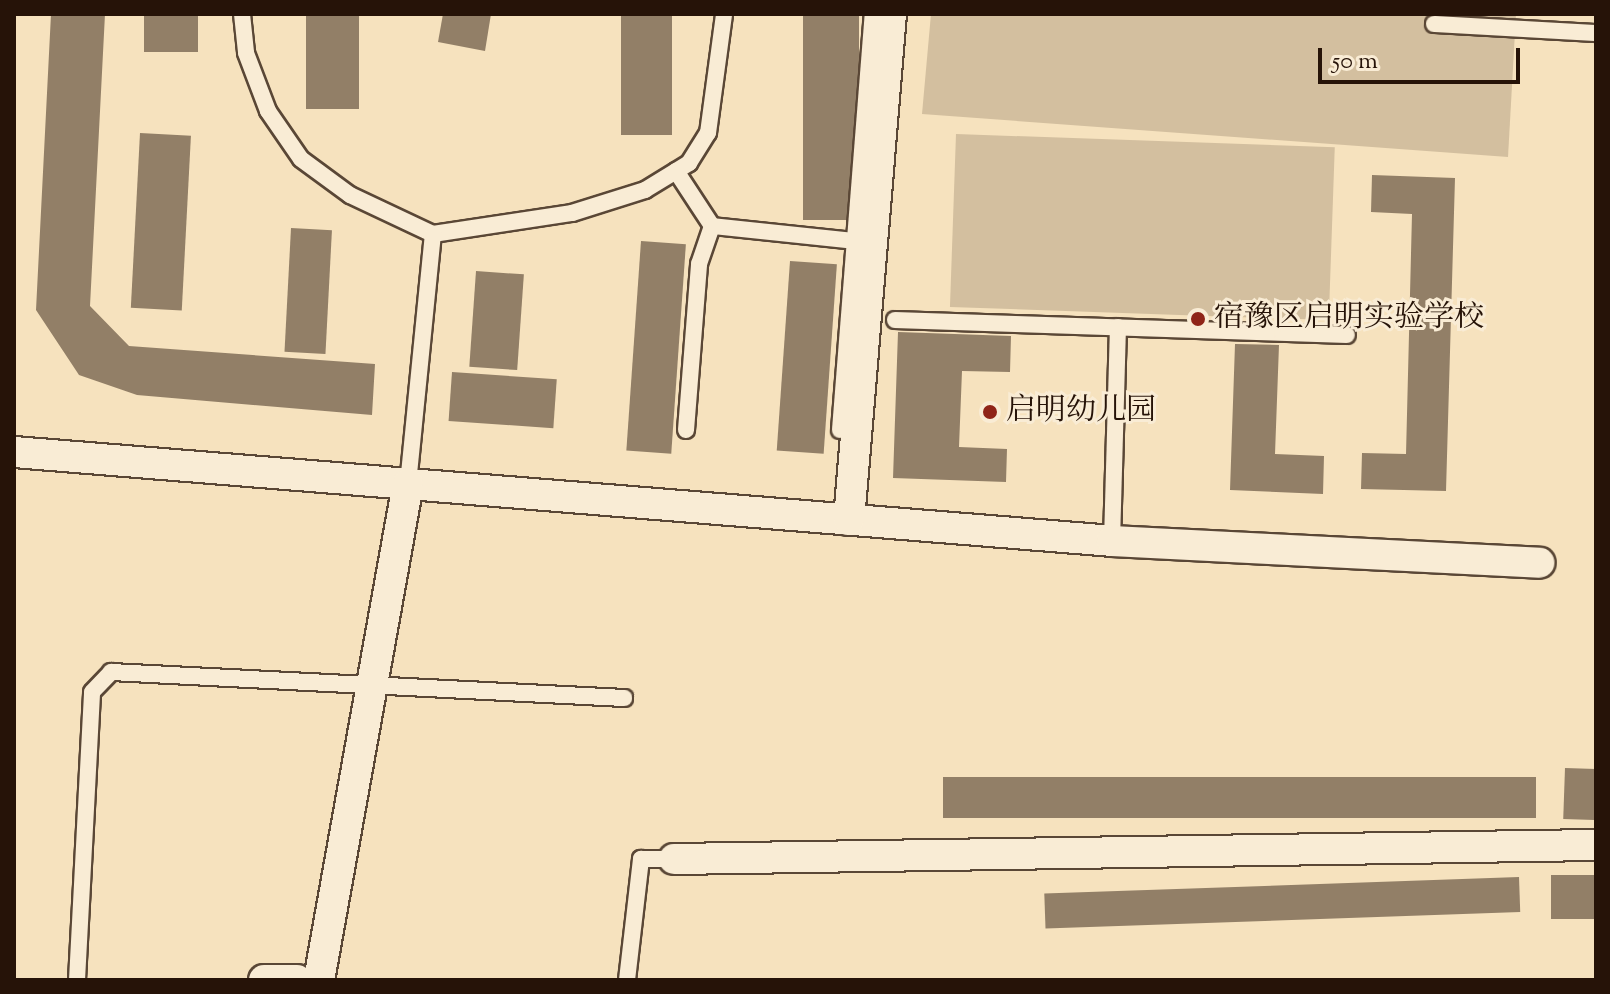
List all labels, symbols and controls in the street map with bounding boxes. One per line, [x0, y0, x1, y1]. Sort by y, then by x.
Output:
scale bar [1322, 32, 1524, 82]
text: 50 m [1332, 45, 1378, 79]
place label: 宿豫区启明实验学校 [1214, 301, 1484, 337]
marker: 宿豫区启明实验学校 [1189, 310, 1207, 328]
place label: 启明幼儿园 [1006, 394, 1156, 430]
marker: 启明幼儿园 [981, 403, 999, 421]

